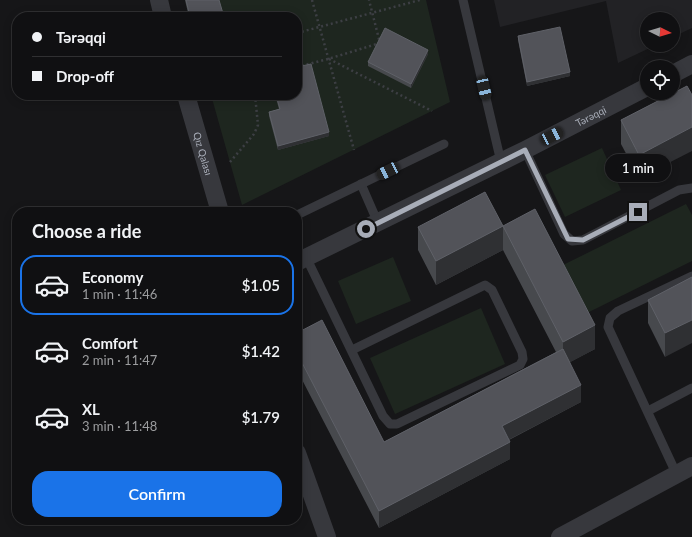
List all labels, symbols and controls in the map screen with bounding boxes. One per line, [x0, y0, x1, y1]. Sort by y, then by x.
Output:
north arrow [640, 12, 680, 52]
map controls [640, 12, 680, 100]
text: Tərəqqi [56, 28, 106, 46]
button: locate [640, 60, 680, 100]
text: Drop-off [56, 67, 114, 85]
car [475, 75, 493, 101]
street label: Tərəqqi [573, 103, 608, 129]
car [539, 125, 565, 147]
street label: Qız Qalası [191, 131, 215, 177]
callout: 1 min [605, 154, 671, 182]
car [375, 160, 401, 182]
text: 1 min [622, 160, 654, 176]
route end [629, 203, 647, 221]
text: Choose a ride [32, 220, 141, 242]
route start [357, 220, 375, 238]
icon: car [34, 267, 70, 303]
text: Economy [82, 268, 143, 286]
text: $1.05 [242, 276, 280, 294]
text: 1 min · 11:46 [82, 286, 157, 302]
icon: car [34, 333, 70, 369]
text: Comfort [82, 334, 138, 352]
text: $1.42 [242, 342, 280, 360]
text: 2 min · 11:47 [82, 352, 157, 368]
icon: car [34, 399, 70, 435]
text: XL [82, 400, 100, 418]
text: $1.79 [242, 408, 280, 426]
text: 3 min · 11:48 [82, 418, 157, 434]
button: Confirm [32, 471, 282, 517]

